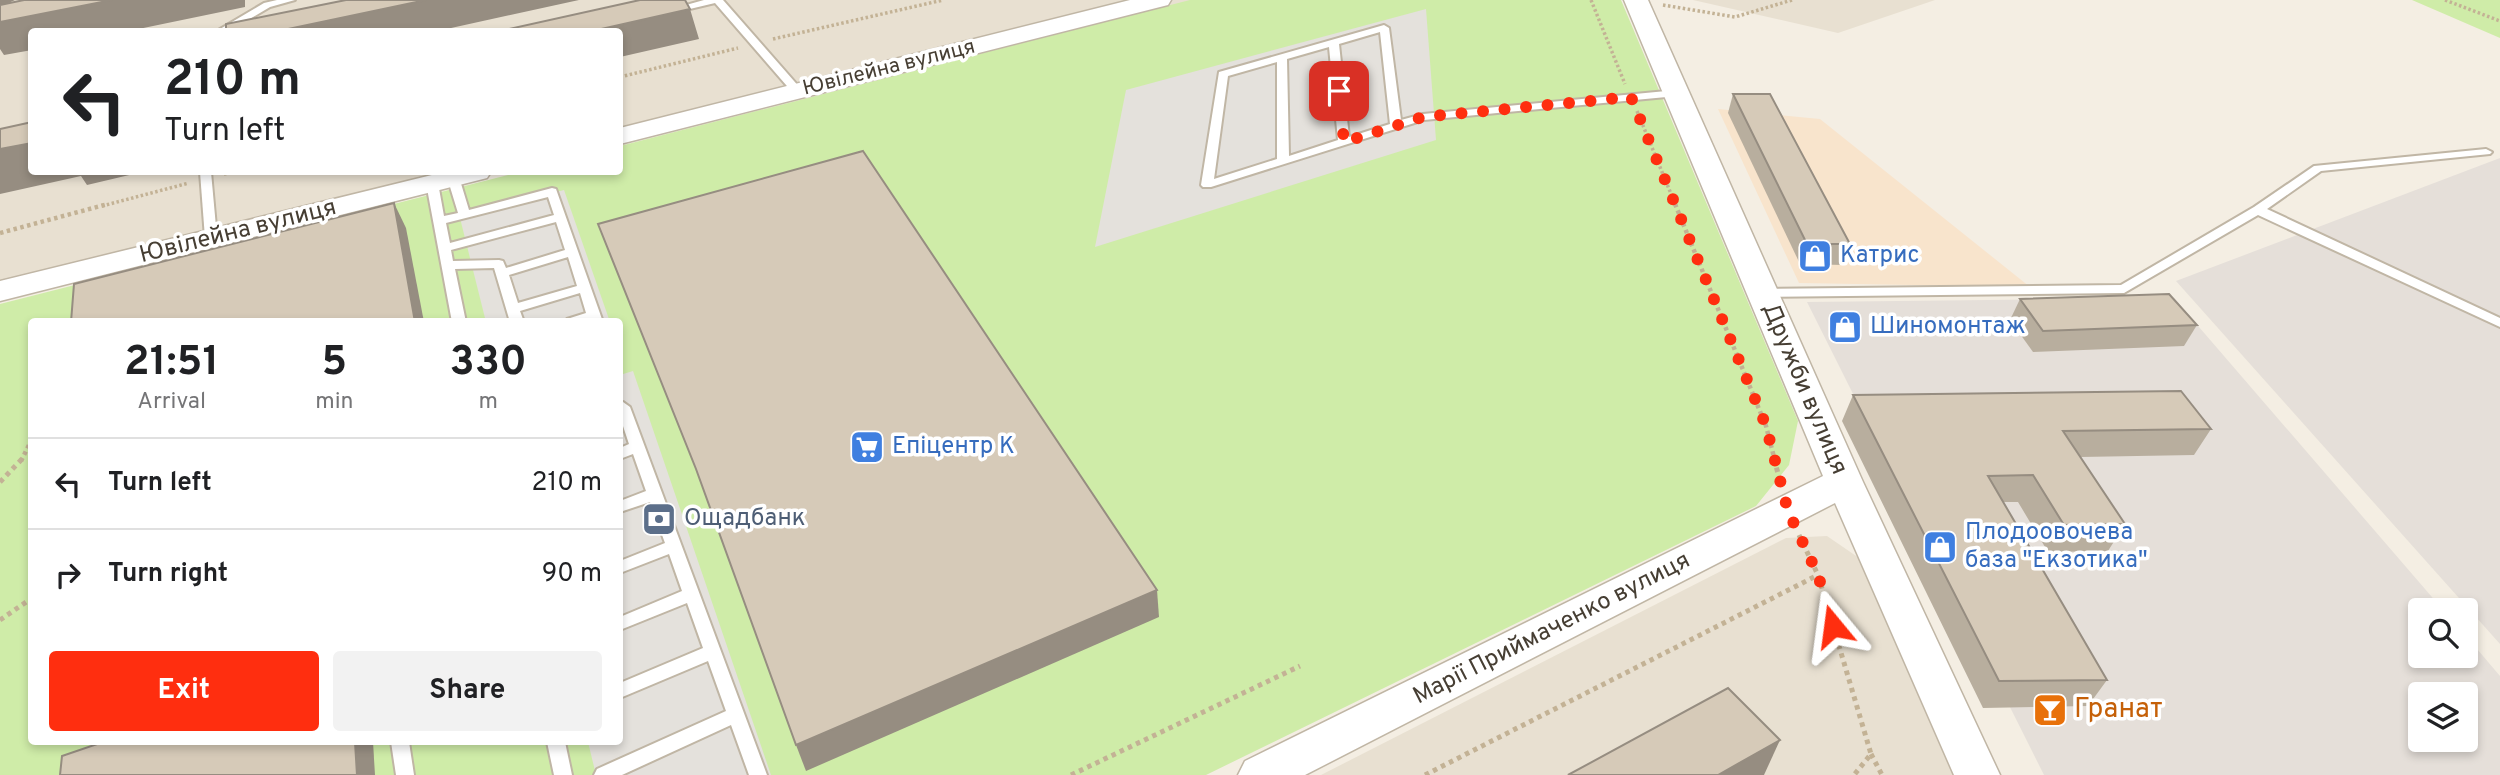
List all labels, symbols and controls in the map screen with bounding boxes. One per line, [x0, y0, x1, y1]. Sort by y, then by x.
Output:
street label: Ювілейна вулиця [800, 34, 978, 102]
text: 210 m [164, 51, 301, 113]
icon: left [49, 56, 140, 147]
pin [1309, 61, 1369, 121]
icon: arrive [1320, 72, 1358, 110]
text: Turn left [164, 112, 285, 152]
street label: Ювілейна вулиця [136, 193, 340, 271]
shop icon: Катрис [1796, 237, 1834, 275]
place label: Катрис [1840, 241, 1919, 271]
street label: Дружби вулиця [1754, 299, 1854, 479]
shop icon: Шиномонтаж [1826, 308, 1864, 346]
place label: Шиномонтаж [1870, 312, 2026, 342]
text: 21:51 [124, 337, 219, 390]
text: 5 [322, 337, 347, 390]
text: 330 [450, 337, 527, 390]
text: Arrival [137, 388, 206, 417]
text: min [315, 388, 354, 417]
text: m [479, 388, 498, 417]
supermarket icon: Епіцентр К [848, 428, 886, 466]
place label: Епіцентр К [892, 432, 1015, 462]
icon: left [49, 465, 87, 503]
text: Turn left [108, 467, 212, 500]
text: 210 m [532, 467, 602, 500]
bank icon: Ощадбанк [640, 500, 678, 538]
place label: Ощадбанк [684, 504, 805, 534]
place label: Плодоовочева база "Екзотика" [1965, 518, 2148, 576]
shop icon: Плодоовочева база "Екзотика" [1921, 528, 1959, 566]
street label: Марії Приймаченко вулиця [1408, 546, 1696, 712]
icon: right [49, 556, 87, 594]
text: Turn right [108, 558, 228, 591]
text: 90 m [542, 558, 602, 591]
position arrow [1796, 589, 1870, 663]
map controls [2408, 598, 2478, 752]
button: search [2408, 598, 2478, 668]
button: Exit [49, 651, 319, 731]
button: Share [333, 651, 602, 731]
button: layers [2408, 682, 2478, 752]
bar icon: Гранат [2031, 691, 2069, 729]
place label: Гранат [2074, 692, 2163, 728]

